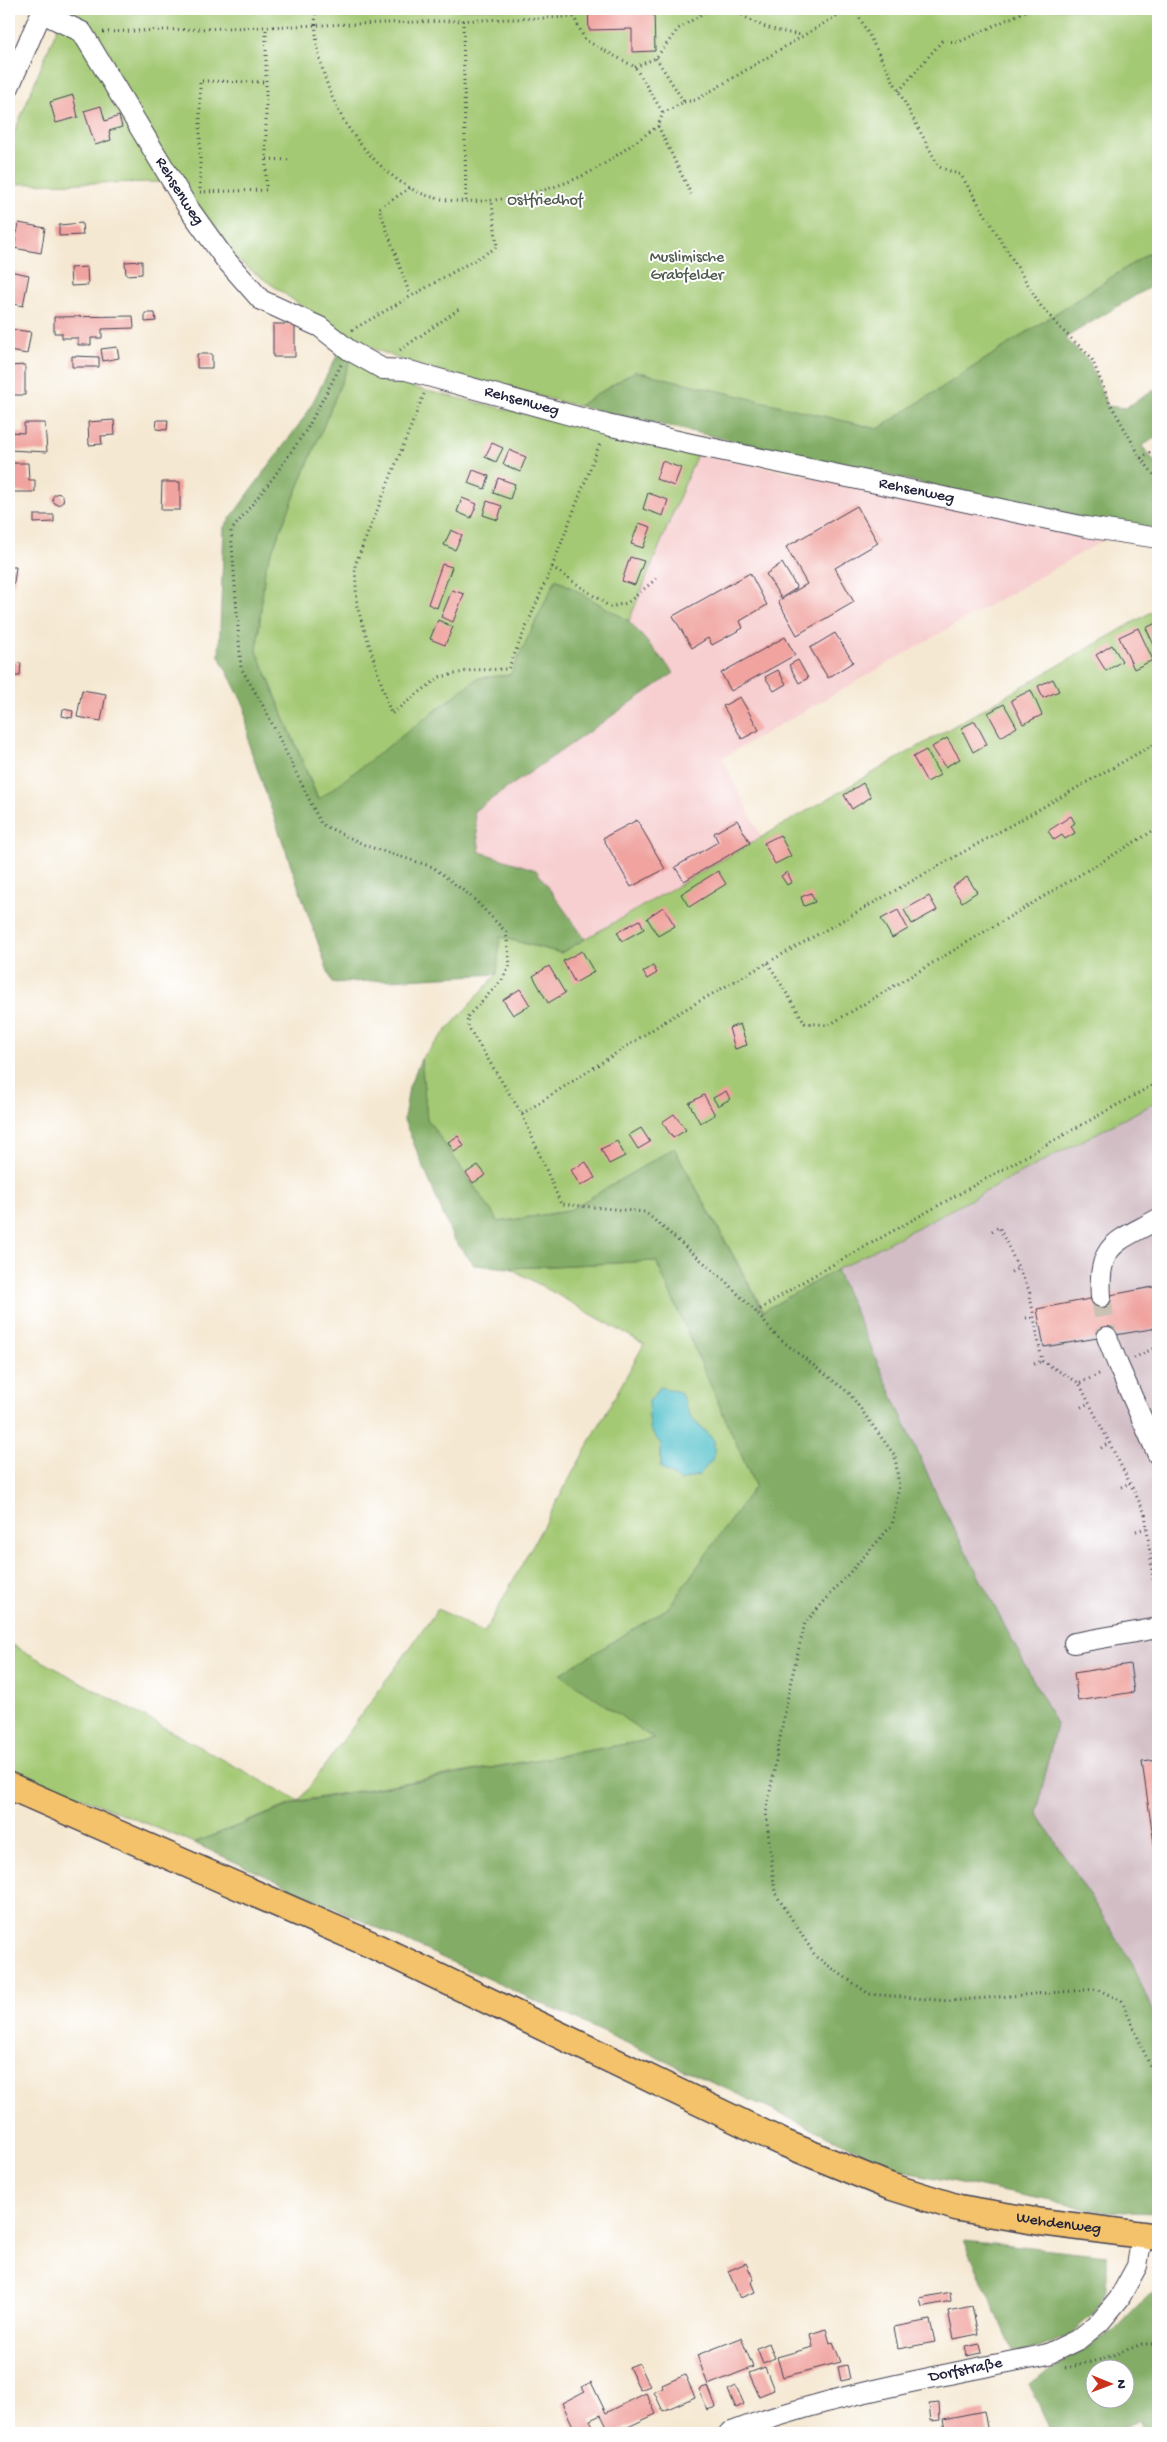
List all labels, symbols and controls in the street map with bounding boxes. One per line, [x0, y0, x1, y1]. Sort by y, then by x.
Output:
street label: Rehsenweg [150, 154, 207, 229]
park label: Ostfriedhof [507, 192, 584, 211]
park label: Muslimische Grabfelder [650, 249, 725, 286]
street label: Rehsenweg [482, 382, 561, 421]
street label: Rehsenweg [877, 474, 956, 509]
street label: Wehdenweg [1015, 2208, 1102, 2239]
street label: Dorfstraße [926, 2354, 1005, 2387]
north arrow [1084, 2360, 1134, 2410]
text: N [1112, 2379, 1129, 2389]

